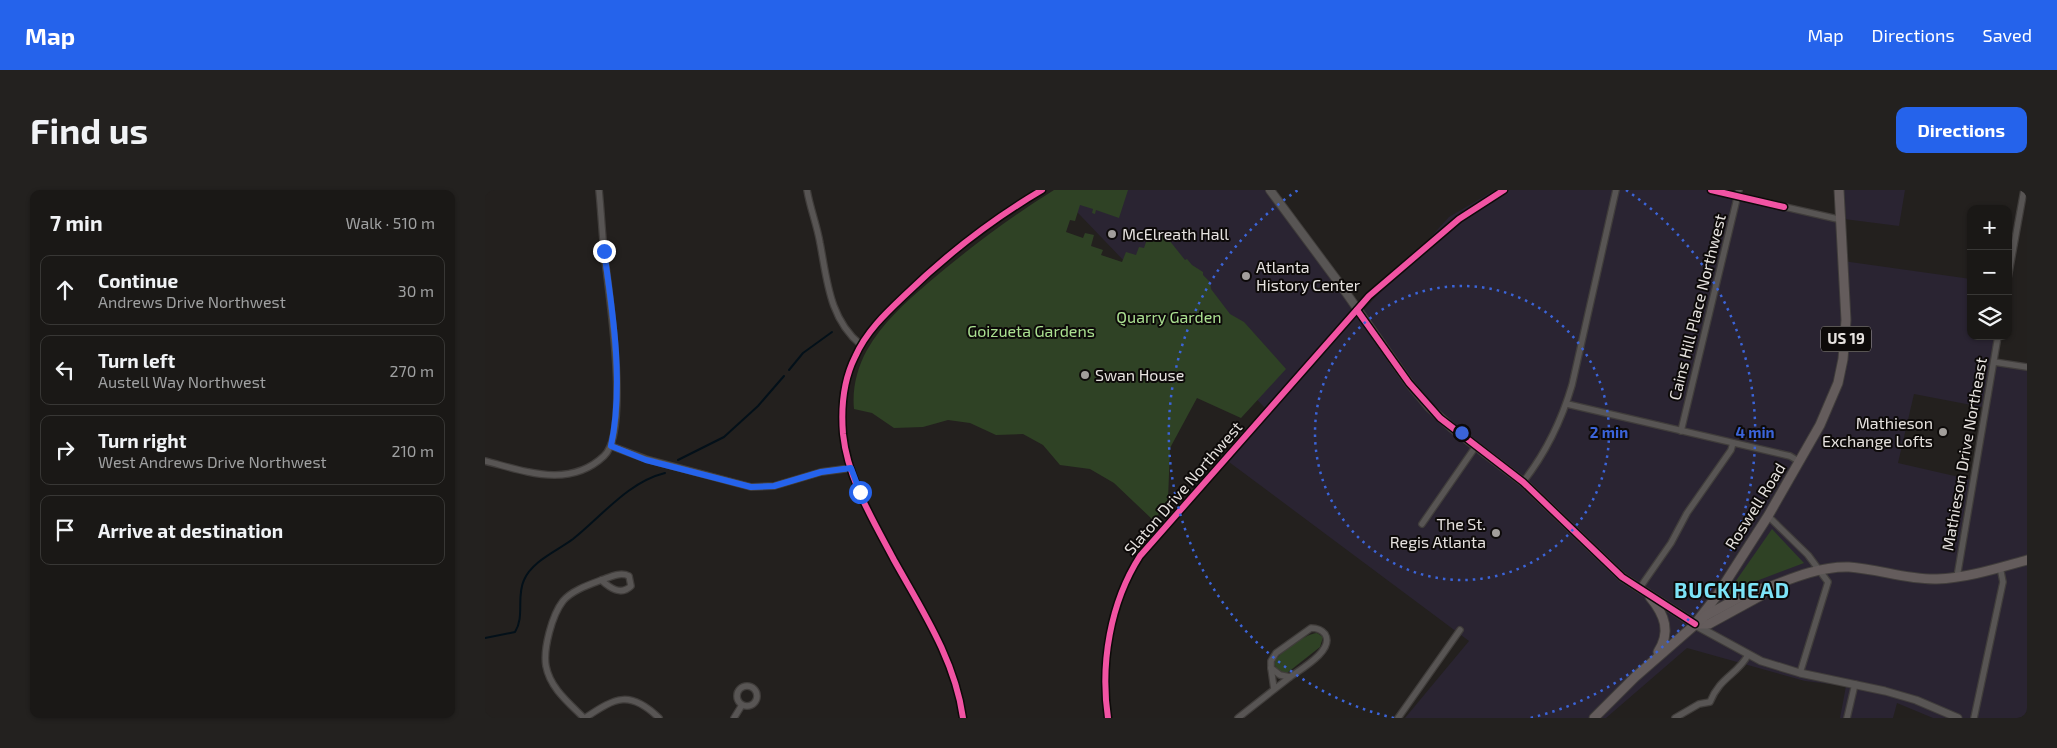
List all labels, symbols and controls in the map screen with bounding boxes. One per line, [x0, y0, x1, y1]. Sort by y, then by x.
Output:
text: Map [25, 21, 75, 50]
text: Map [1807, 24, 1844, 46]
text: Directions [1872, 24, 1955, 46]
text: Saved [1983, 24, 2032, 46]
button: Directions [1896, 107, 2027, 153]
text: Find us [30, 109, 148, 151]
map controls [1967, 205, 2012, 340]
button: + [1967, 205, 2012, 250]
text: 7 min [50, 210, 103, 235]
street label: Cains Hill Place Northwest [1664, 212, 1729, 402]
text: Walk · 510 m [345, 213, 435, 232]
place label: McElreath Hall [1122, 224, 1229, 243]
marker: McElreath Hall [1106, 228, 1118, 240]
route end [593, 240, 616, 263]
button: − [1967, 250, 2012, 295]
place label: Atlanta History Center [1256, 257, 1361, 294]
text: Continue [98, 269, 178, 292]
marker: Atlanta History Center [1240, 270, 1252, 282]
icon: ahead [51, 276, 79, 304]
text: 30 m [398, 281, 434, 300]
text: Andrews Drive Northwest [98, 292, 286, 311]
button: layers [1967, 295, 2012, 340]
park label: Quarry Garden [1116, 307, 1222, 327]
park label: Goizueta Gardens [967, 321, 1095, 340]
road number: US 19 [1821, 326, 1871, 352]
text: Turn left [98, 349, 175, 372]
icon: left [51, 356, 79, 384]
street label: Mathieson Drive Northeast [1937, 356, 1990, 552]
text: 270 m [390, 361, 434, 380]
place label: Swan House [1095, 365, 1184, 384]
marker: Swan House [1079, 369, 1091, 381]
text: Austell Way Northwest [98, 372, 266, 391]
place label: Mathieson Exchange Lofts [1822, 413, 1933, 450]
street label: Slaton Drive Northwest [1120, 417, 1246, 558]
text: 2 min [1590, 423, 1628, 441]
text: 4 min [1735, 423, 1775, 441]
centre of rings [1453, 424, 1471, 442]
marker: Mathieson Exchange Lofts [1937, 426, 1949, 438]
text: Turn right [98, 429, 186, 452]
icon: right [51, 436, 79, 464]
text: 210 m [391, 441, 434, 460]
text: West Andrews Drive Northwest [98, 452, 327, 471]
street label: Roswell Road [1720, 459, 1789, 552]
route start [849, 481, 872, 504]
place label: The St. Regis Atlanta [1390, 514, 1486, 551]
icon: arrive [51, 516, 79, 544]
text: Arrive at destination [98, 519, 283, 542]
marker: The St. Regis Atlanta [1490, 527, 1502, 539]
district label: BUCKHEAD [1674, 577, 1790, 602]

